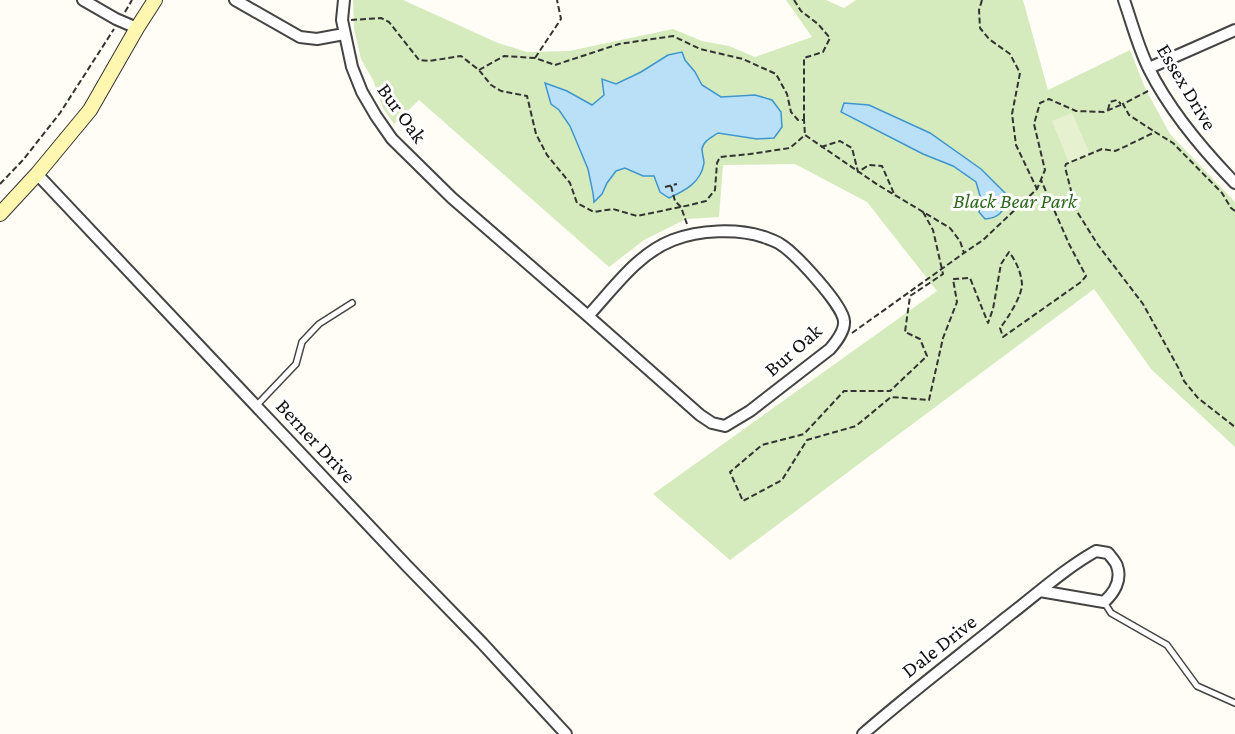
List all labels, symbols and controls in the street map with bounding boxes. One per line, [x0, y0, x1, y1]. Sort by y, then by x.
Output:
street label: Essex Drive [1152, 40, 1222, 134]
street label: Bur Oak [372, 79, 432, 147]
park label: Black Bear Park [953, 189, 1078, 213]
street label: Bur Oak [760, 319, 826, 381]
street label: Berner Drive [271, 394, 361, 488]
street label: Dale Drive [897, 609, 981, 683]

